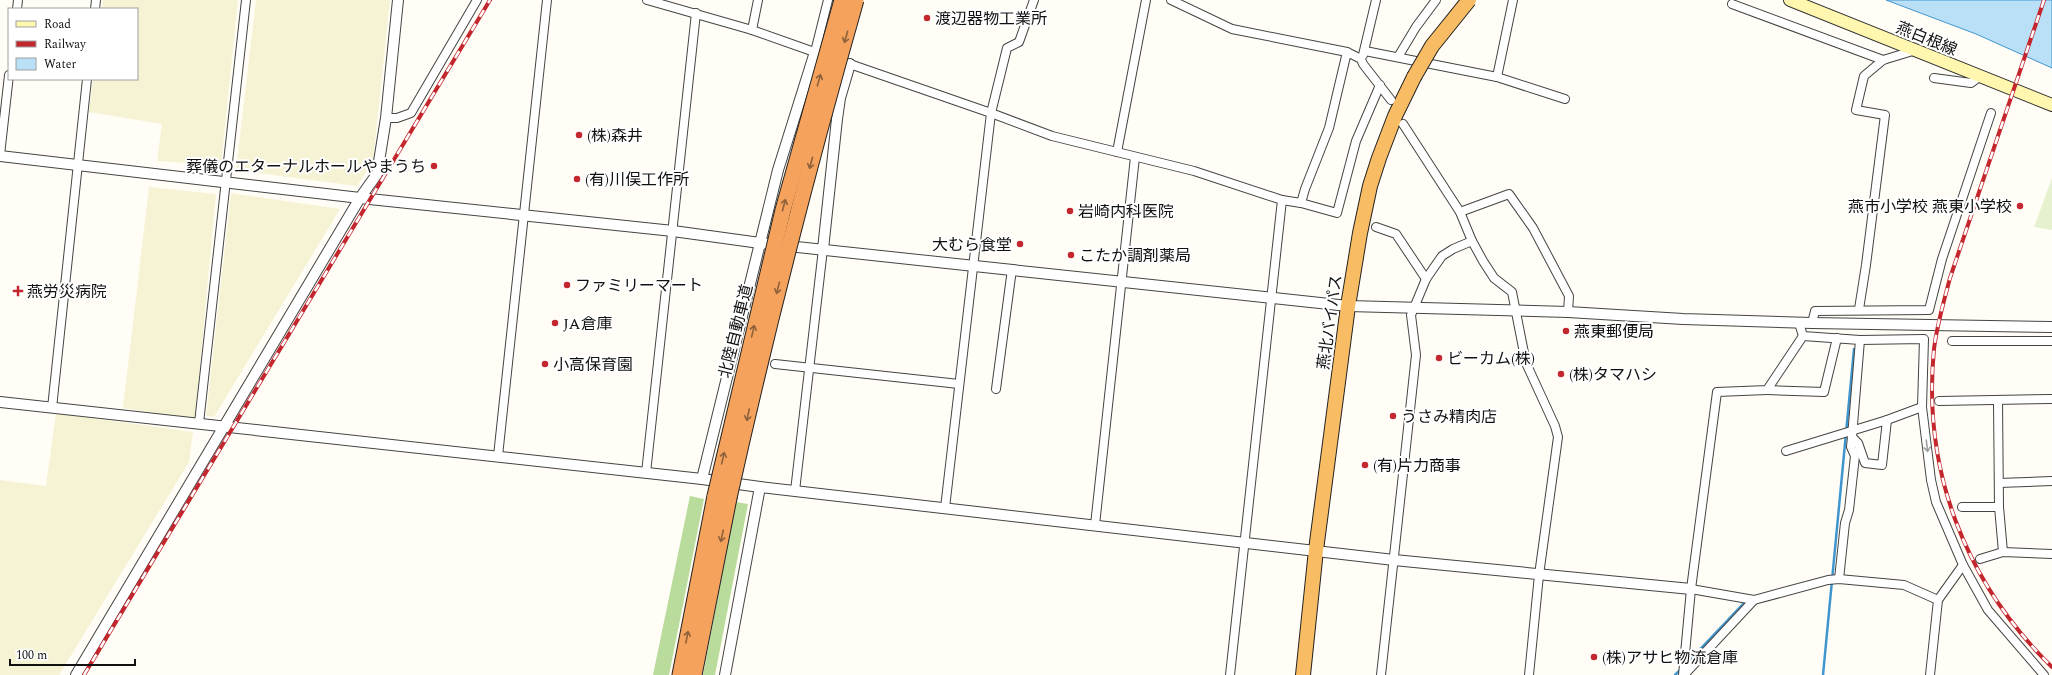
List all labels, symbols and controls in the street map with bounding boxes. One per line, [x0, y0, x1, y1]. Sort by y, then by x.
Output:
place label: 渡辺器物工業所 [935, 7, 1047, 31]
legend [8, 8, 138, 80]
marker: 渡辺器物工業所 [922, 13, 932, 23]
text: Road [44, 15, 71, 34]
street label: 燕白根線 [1892, 16, 1961, 62]
one-way arrow [842, 31, 849, 44]
text: Railway [44, 35, 87, 54]
text: Water [44, 55, 76, 74]
one-way arrow [816, 74, 823, 87]
place label: (株)森井 [587, 124, 643, 148]
marker: (株)森井 [574, 130, 584, 140]
place label: 葬儀のエターナルホールやまうち [186, 155, 426, 179]
one-way arrow [807, 156, 814, 169]
marker: 葬儀のエターナルホールやまうち [429, 161, 439, 171]
place label: (有)川俣工作所 [585, 168, 689, 192]
marker: (有)川俣工作所 [572, 174, 582, 184]
place label: 燕市小学校 燕東小学校 [1848, 195, 2012, 219]
one-way arrow [781, 199, 789, 212]
place label: 岩崎内科医院 [1078, 200, 1174, 224]
marker: 燕市小学校 燕東小学校 [2015, 201, 2025, 211]
marker: 岩崎内科医院 [1065, 206, 1075, 216]
place label: 大むら食堂 [932, 233, 1012, 257]
marker: 大むら食堂 [1015, 239, 1025, 249]
place label: こたか調剤薬局 [1079, 244, 1191, 268]
marker: こたか調剤薬局 [1066, 250, 1076, 260]
street label: 燕北バイパス [1311, 273, 1349, 371]
place label: ファミリーマート [575, 274, 703, 298]
place label: 燕労災病院 [27, 280, 107, 304]
marker: ファミリーマート [562, 280, 572, 290]
street label: 北陸自動車道 [713, 282, 759, 381]
one-way arrow [774, 282, 781, 295]
marker: 燕労災病院 [12, 285, 24, 297]
place label: JA倉庫 [563, 312, 613, 336]
marker: JA倉庫 [550, 318, 560, 328]
place label: 燕東郵便局 [1574, 320, 1654, 344]
one-way arrow [750, 325, 757, 338]
marker: 燕東郵便局 [1561, 326, 1571, 336]
place label: ビーカム(株) [1447, 347, 1535, 371]
place label: 小高保育園 [553, 353, 633, 377]
marker: ビーカム(株) [1434, 353, 1444, 363]
marker: 小高保育園 [540, 359, 550, 369]
place label: (株)タマハシ [1569, 363, 1657, 387]
marker: (株)タマハシ [1556, 369, 1566, 379]
place label: うさみ精肉店 [1401, 405, 1497, 429]
one-way arrow [743, 408, 751, 421]
marker: うさみ精肉店 [1388, 411, 1398, 421]
one-way arrow [1923, 439, 1931, 452]
one-way arrow [720, 452, 728, 465]
place label: (有)片力商事 [1373, 454, 1461, 478]
marker: (有)片力商事 [1360, 460, 1370, 470]
one-way arrow [717, 529, 725, 542]
one-way arrow [683, 631, 691, 644]
scale bar [10, 641, 135, 667]
text: 100 m [16, 646, 47, 665]
place label: (株)アサヒ物流倉庫 [1602, 646, 1738, 670]
marker: (株)アサヒ物流倉庫 [1589, 652, 1599, 662]

